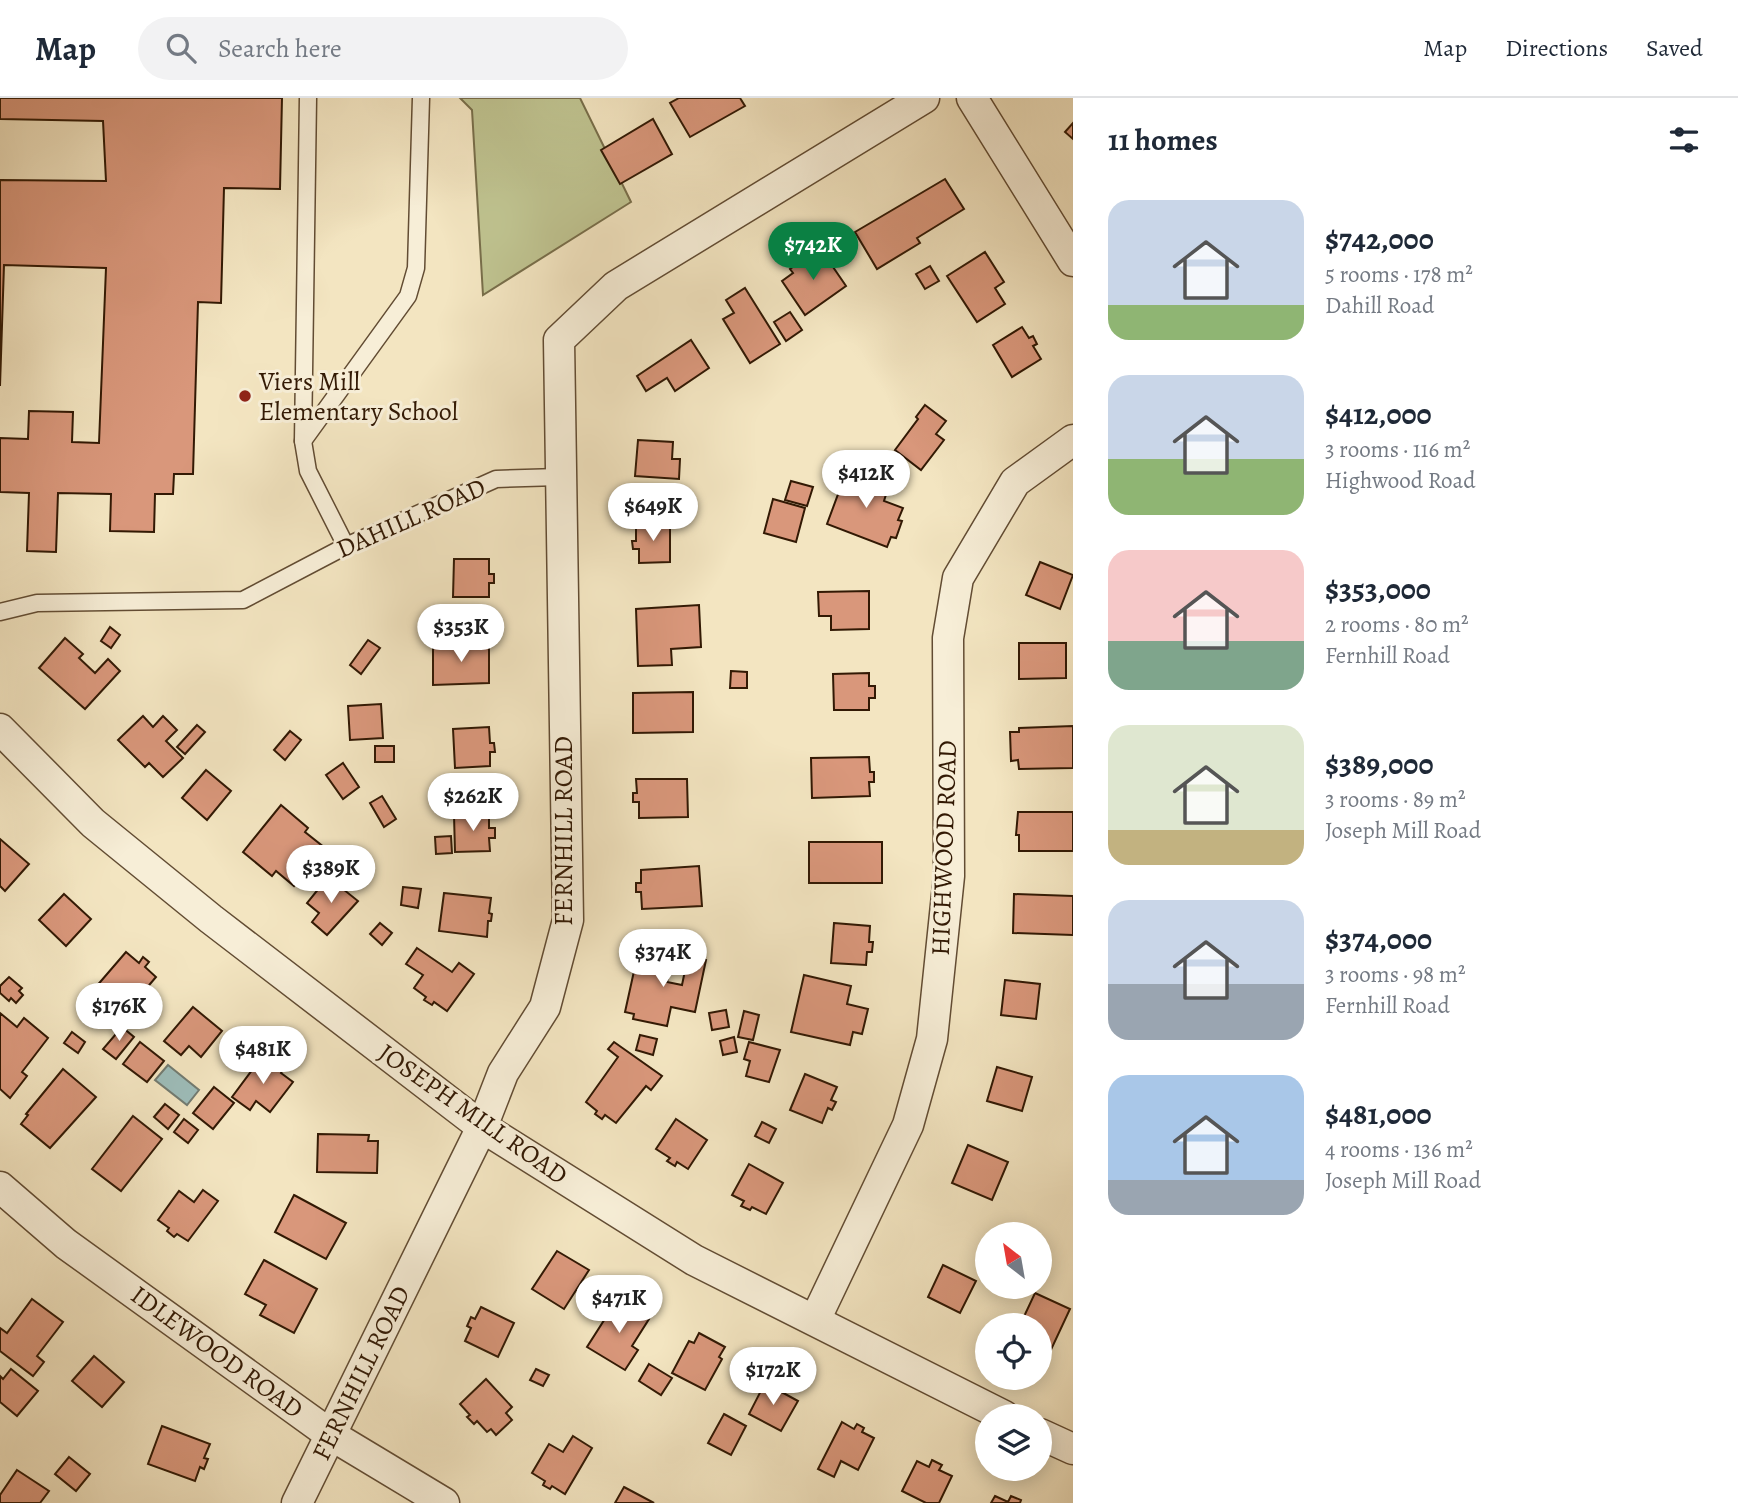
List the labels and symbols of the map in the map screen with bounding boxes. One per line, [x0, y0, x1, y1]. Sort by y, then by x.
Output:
pin: $742K [764, 222, 862, 282]
place label: Viers Mill Elementary School [258, 364, 458, 429]
marker: Viers Mill Elementary School [237, 388, 253, 404]
pin: $412K [817, 450, 915, 510]
street label: DAHILL ROAD [331, 469, 491, 567]
pin: $649K [604, 484, 702, 543]
pin: $353K [412, 604, 510, 664]
street label: FERNHILL ROAD [546, 736, 581, 926]
street label: HIGHWOOD ROAD [923, 740, 965, 956]
pin: $262K [424, 774, 522, 833]
pin: $389K [282, 846, 380, 905]
pin: $374K [614, 930, 712, 989]
pin: $176K [70, 984, 168, 1043]
pin: $481K [214, 1026, 312, 1086]
street label: JOSEPH MILL ROAD [371, 1035, 575, 1193]
north arrow [975, 1222, 1052, 1298]
pin: $471K [570, 1276, 668, 1335]
street label: IDLEWOOD ROAD [124, 1277, 310, 1427]
street label: FERNHILL ROAD [304, 1280, 418, 1466]
pin: $172K [724, 1348, 822, 1407]

